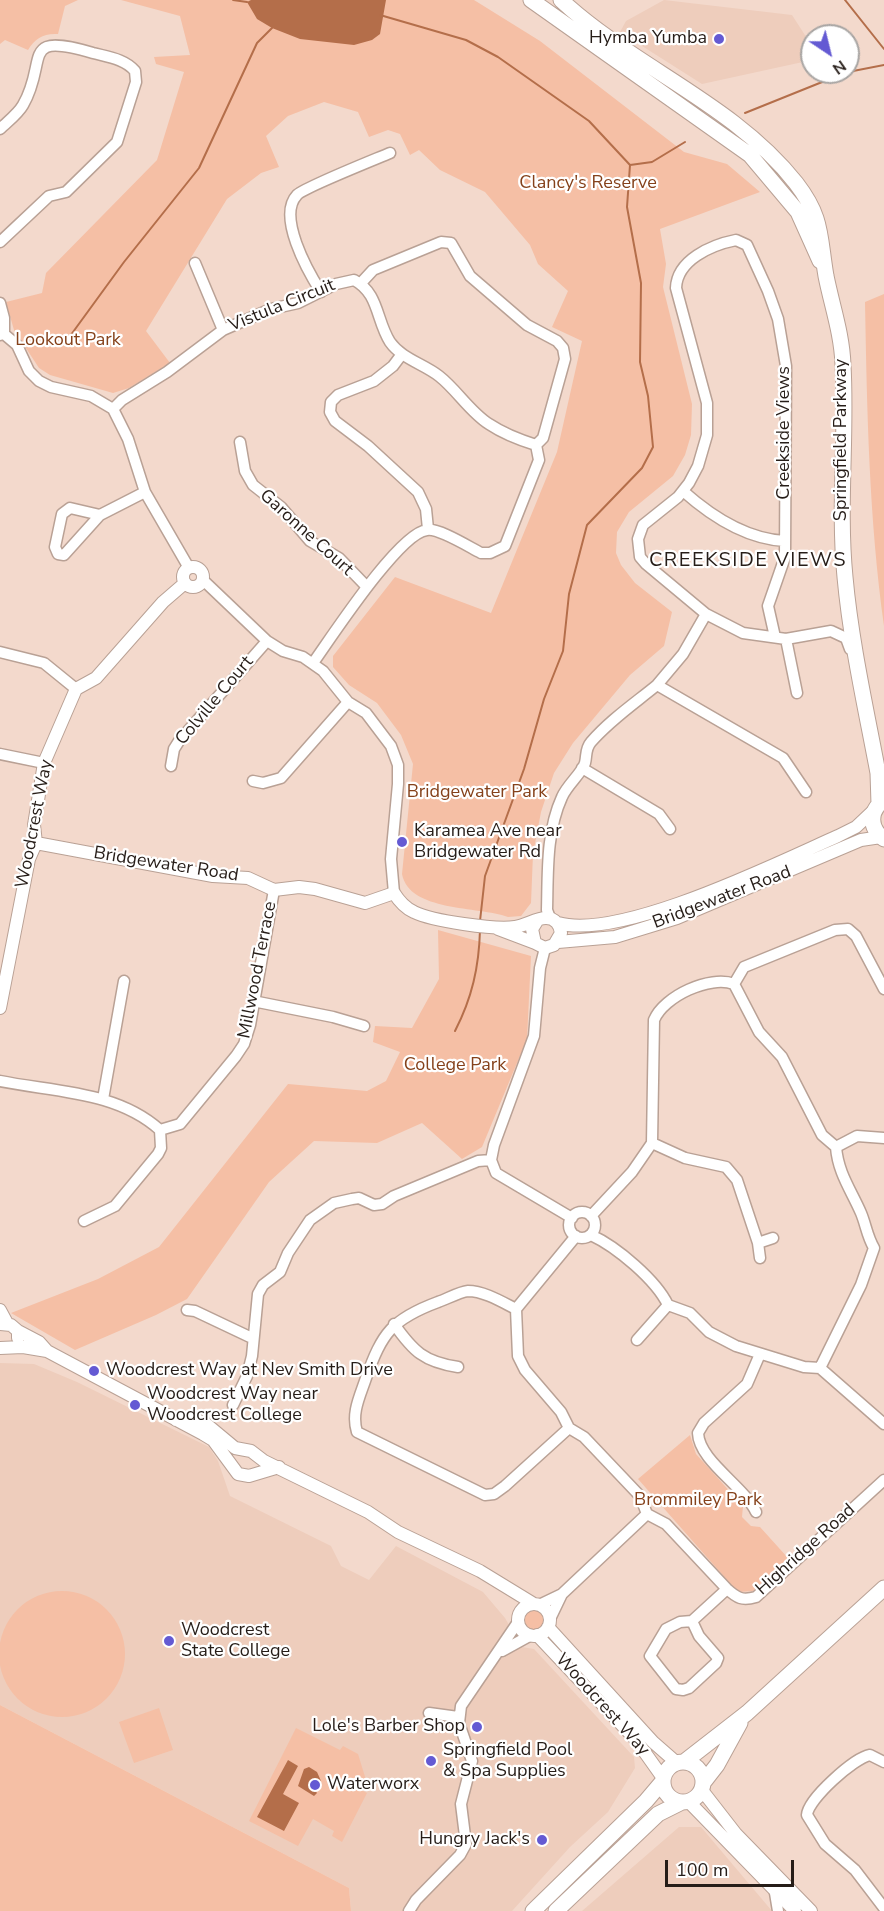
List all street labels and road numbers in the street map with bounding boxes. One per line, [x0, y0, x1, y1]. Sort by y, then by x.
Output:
street label: Vistula Circuit [226, 275, 338, 337]
street label: Springfield Parkway [831, 359, 853, 521]
street label: Creekside Views [774, 366, 796, 500]
street label: Garonne Court [255, 485, 357, 581]
street label: Colville Court [171, 652, 259, 750]
street label: Woodcrest Way [12, 758, 58, 890]
street label: Bridgewater Road [92, 843, 240, 887]
street label: Bridgewater Road [650, 862, 794, 934]
street label: Millwood Terrace [234, 900, 282, 1040]
street label: Highridge Road [752, 1500, 860, 1600]
street label: Woodcrest Way [550, 1649, 654, 1761]

